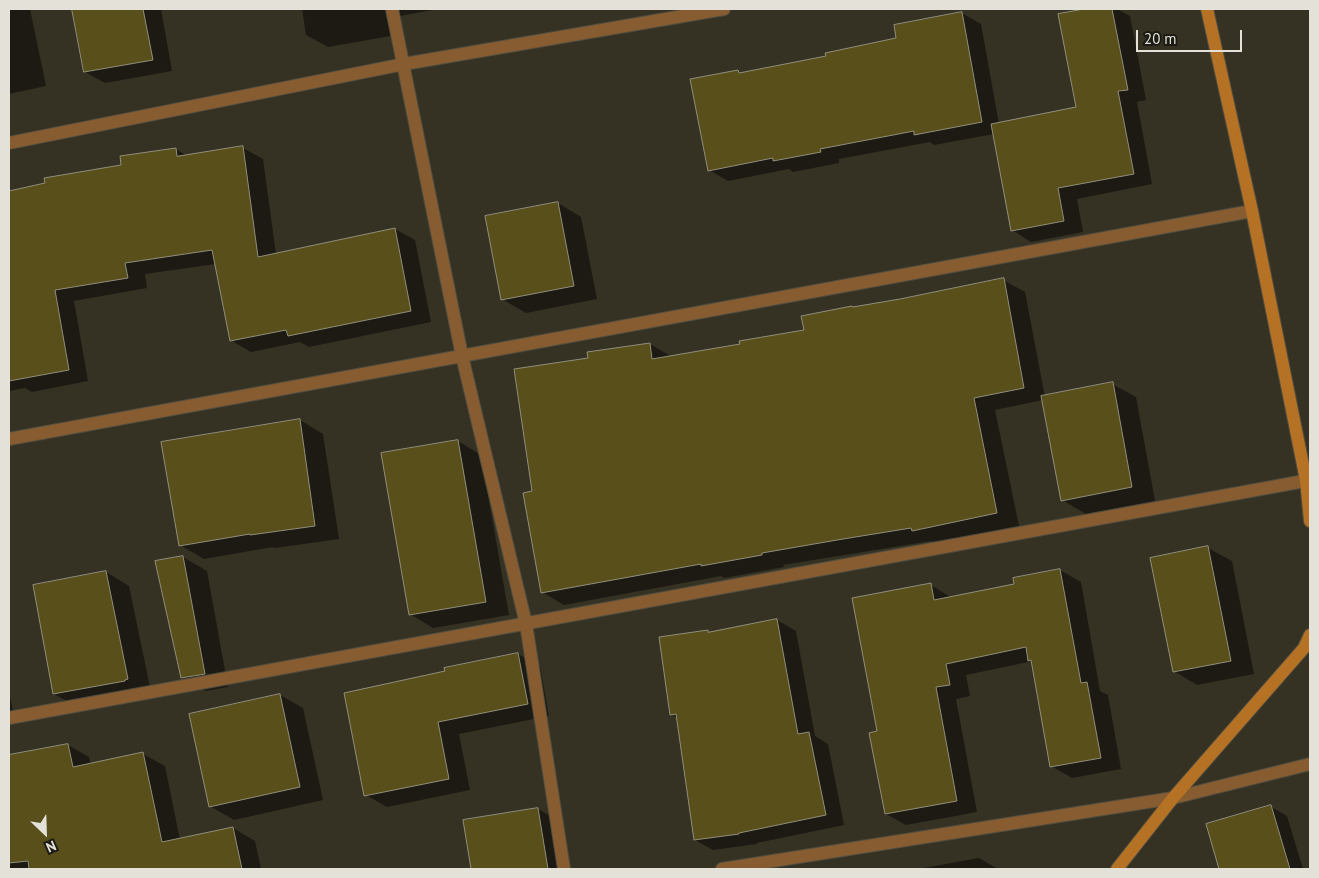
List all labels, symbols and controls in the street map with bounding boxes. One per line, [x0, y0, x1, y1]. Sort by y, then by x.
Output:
scale bar [1139, 20, 1245, 52]
text: 20 m [1144, 29, 1177, 48]
north arrow [20, 808, 70, 858]
text: N [43, 837, 59, 857]

